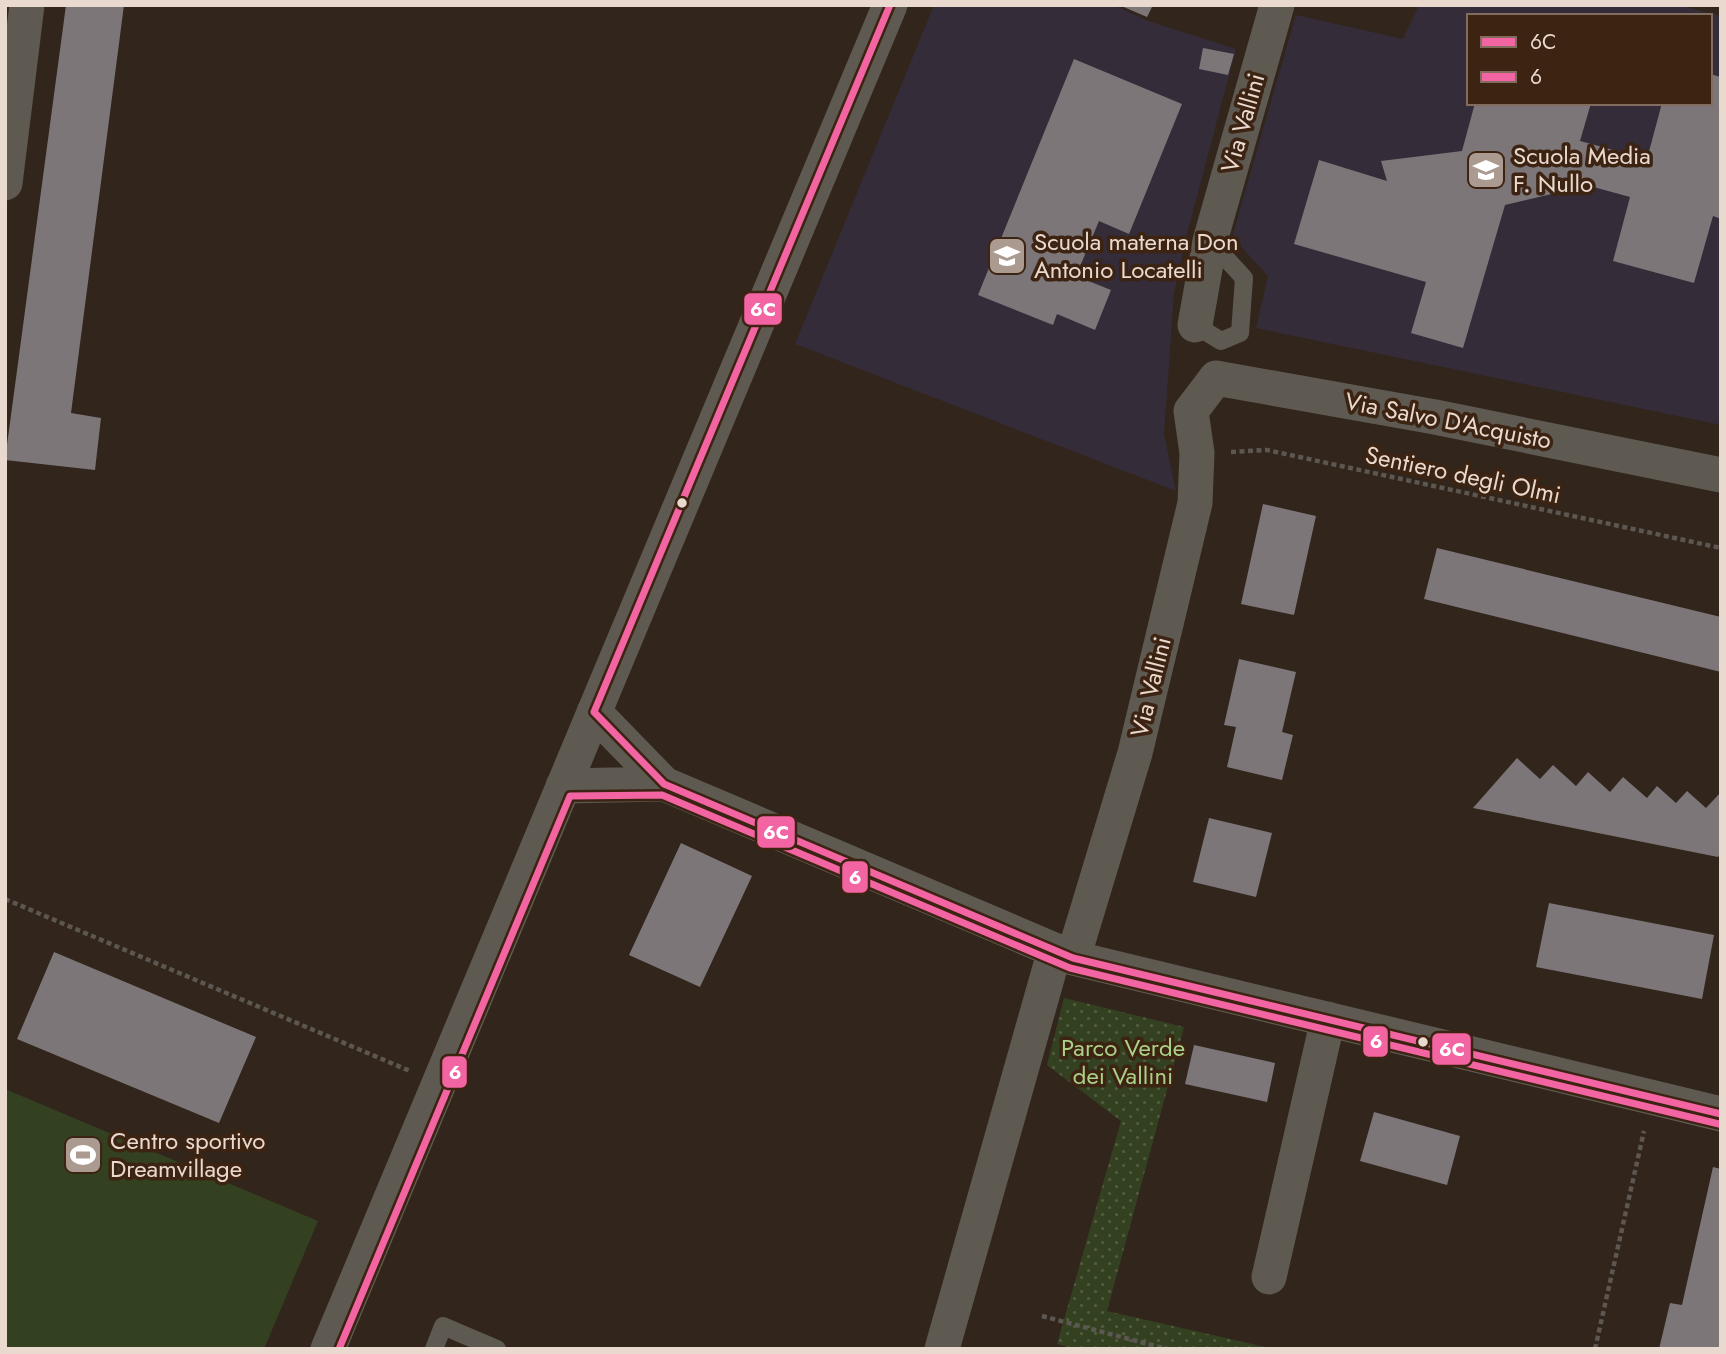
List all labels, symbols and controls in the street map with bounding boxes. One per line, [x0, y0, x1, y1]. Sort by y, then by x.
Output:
legend [1467, 14, 1712, 105]
text: 6C [1530, 27, 1556, 57]
text: 6 [1530, 62, 1542, 92]
street label: Via Vallini [1212, 69, 1273, 177]
place label: Scuola Media F. Nullo [1513, 138, 1651, 201]
school or university icon: Scuola Media F. Nullo [1465, 149, 1507, 191]
place label: Scuola materna Don Antonio Locatelli [1034, 224, 1239, 287]
school or university icon: Scuola materna Don Antonio Locatelli [986, 235, 1028, 277]
line badge: 6C [743, 292, 783, 326]
text: 6C [750, 296, 776, 323]
street label: Via Salvo D'Acquisto [1342, 383, 1554, 458]
street label: Sentiero degli Olmi [1362, 437, 1564, 512]
unlabelled marker [675, 496, 689, 510]
street label: Via Vallini [1121, 633, 1180, 741]
line badge: 6C [756, 815, 796, 849]
text: 6C [763, 819, 789, 846]
line badge: 6 [841, 860, 869, 894]
text: 6 [849, 864, 861, 891]
line badge: 6 [1362, 1025, 1389, 1058]
text: 6 [1370, 1028, 1382, 1055]
park label: Parco Verde dei Vallini [1061, 1030, 1185, 1093]
line badge: 6C [1431, 1032, 1472, 1066]
unlabelled marker [1416, 1035, 1430, 1049]
text: 6C [1439, 1036, 1465, 1063]
line badge: 6 [441, 1055, 468, 1089]
text: 6 [449, 1059, 461, 1086]
place label: Centro sportivo Dreamvillage [110, 1123, 265, 1186]
sports icon: Centro sportivo Dreamvillage [62, 1134, 104, 1176]

